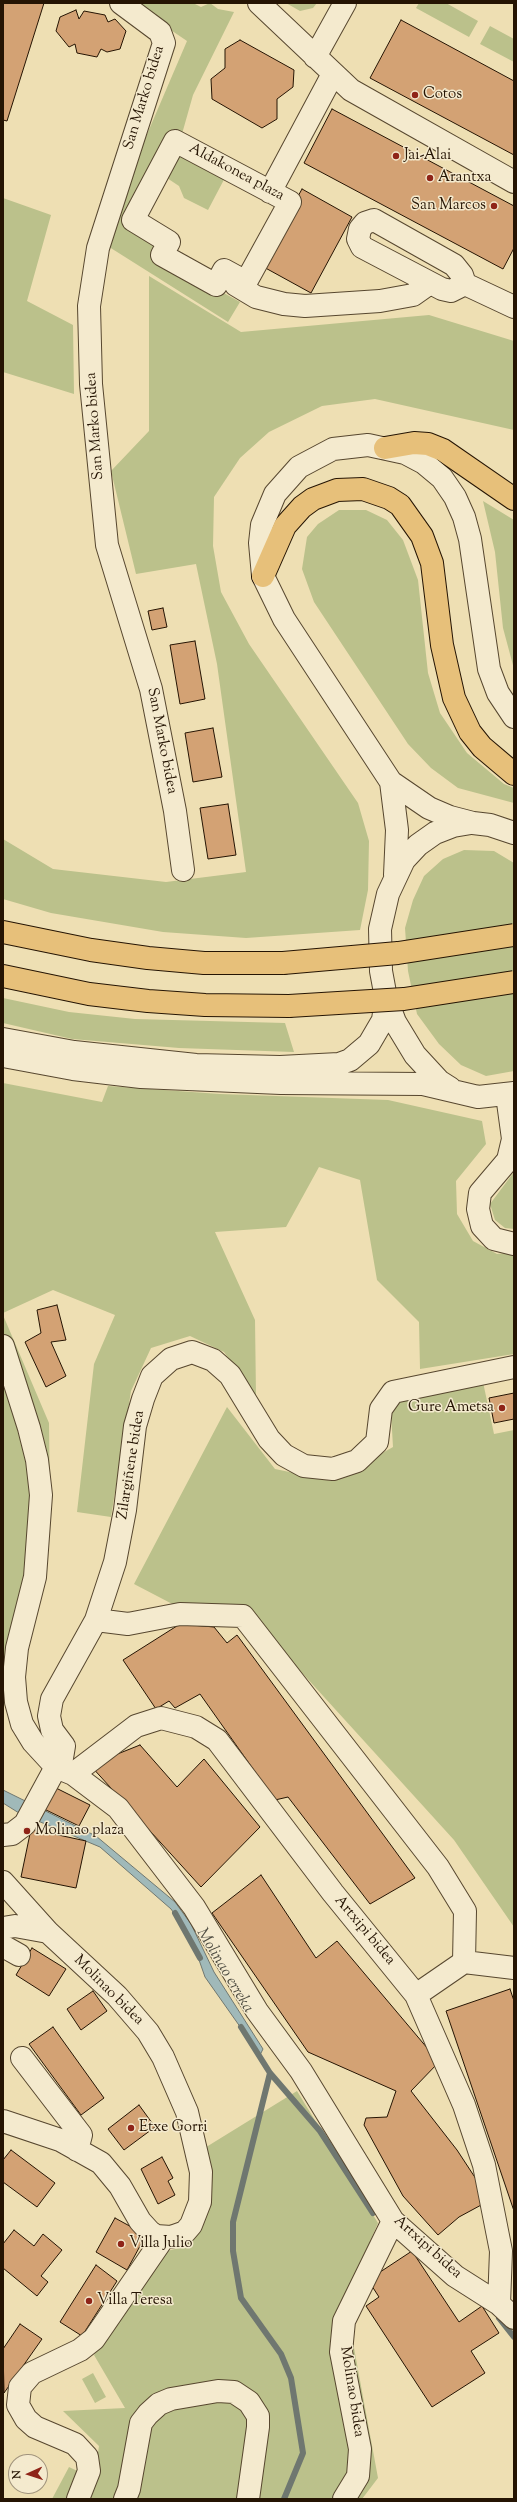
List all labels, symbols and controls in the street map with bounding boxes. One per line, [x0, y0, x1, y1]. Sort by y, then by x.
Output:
street label: San Marko bidea [121, 44, 169, 152]
place label: Cotos [423, 86, 462, 104]
marker: Cotos [410, 90, 420, 100]
street label: Aldakonea plaza [185, 140, 287, 206]
place label: Jai-Alai [404, 147, 451, 165]
marker: Jai-Alai [391, 151, 401, 161]
place label: Arantxa [438, 169, 491, 187]
marker: Arantxa [425, 173, 435, 183]
place label: San Marcos [411, 197, 486, 215]
marker: San Marcos [489, 201, 499, 211]
street label: San Marko bidea [83, 372, 109, 480]
street label: San Marko bidea [142, 686, 180, 796]
place label: Gure Ametsa [408, 1399, 494, 1417]
marker: Gure Ametsa [497, 1403, 507, 1413]
street label: Zilargiñene bidea [115, 1409, 149, 1521]
place label: Molinao plaza [35, 1822, 124, 1840]
marker: Molinao plaza [22, 1826, 32, 1836]
street label: Artxipi bidea [330, 1892, 398, 1970]
water label: Molinao erreka [191, 1925, 257, 2017]
street label: Molinao bidea [69, 1952, 147, 2030]
place label: Etxe Gorri [139, 2119, 207, 2137]
marker: Etxe Gorri [126, 2123, 136, 2133]
street label: Artxipi bidea [389, 2213, 465, 2283]
place label: Villa Julio [129, 2235, 193, 2253]
marker: Villa Julio [116, 2239, 126, 2249]
place label: Villa Teresa [97, 2292, 173, 2310]
marker: Villa Teresa [84, 2296, 94, 2306]
street label: Molinao bidea [335, 2345, 367, 2439]
north arrow [8, 2454, 48, 2494]
text: N [9, 2470, 25, 2479]

